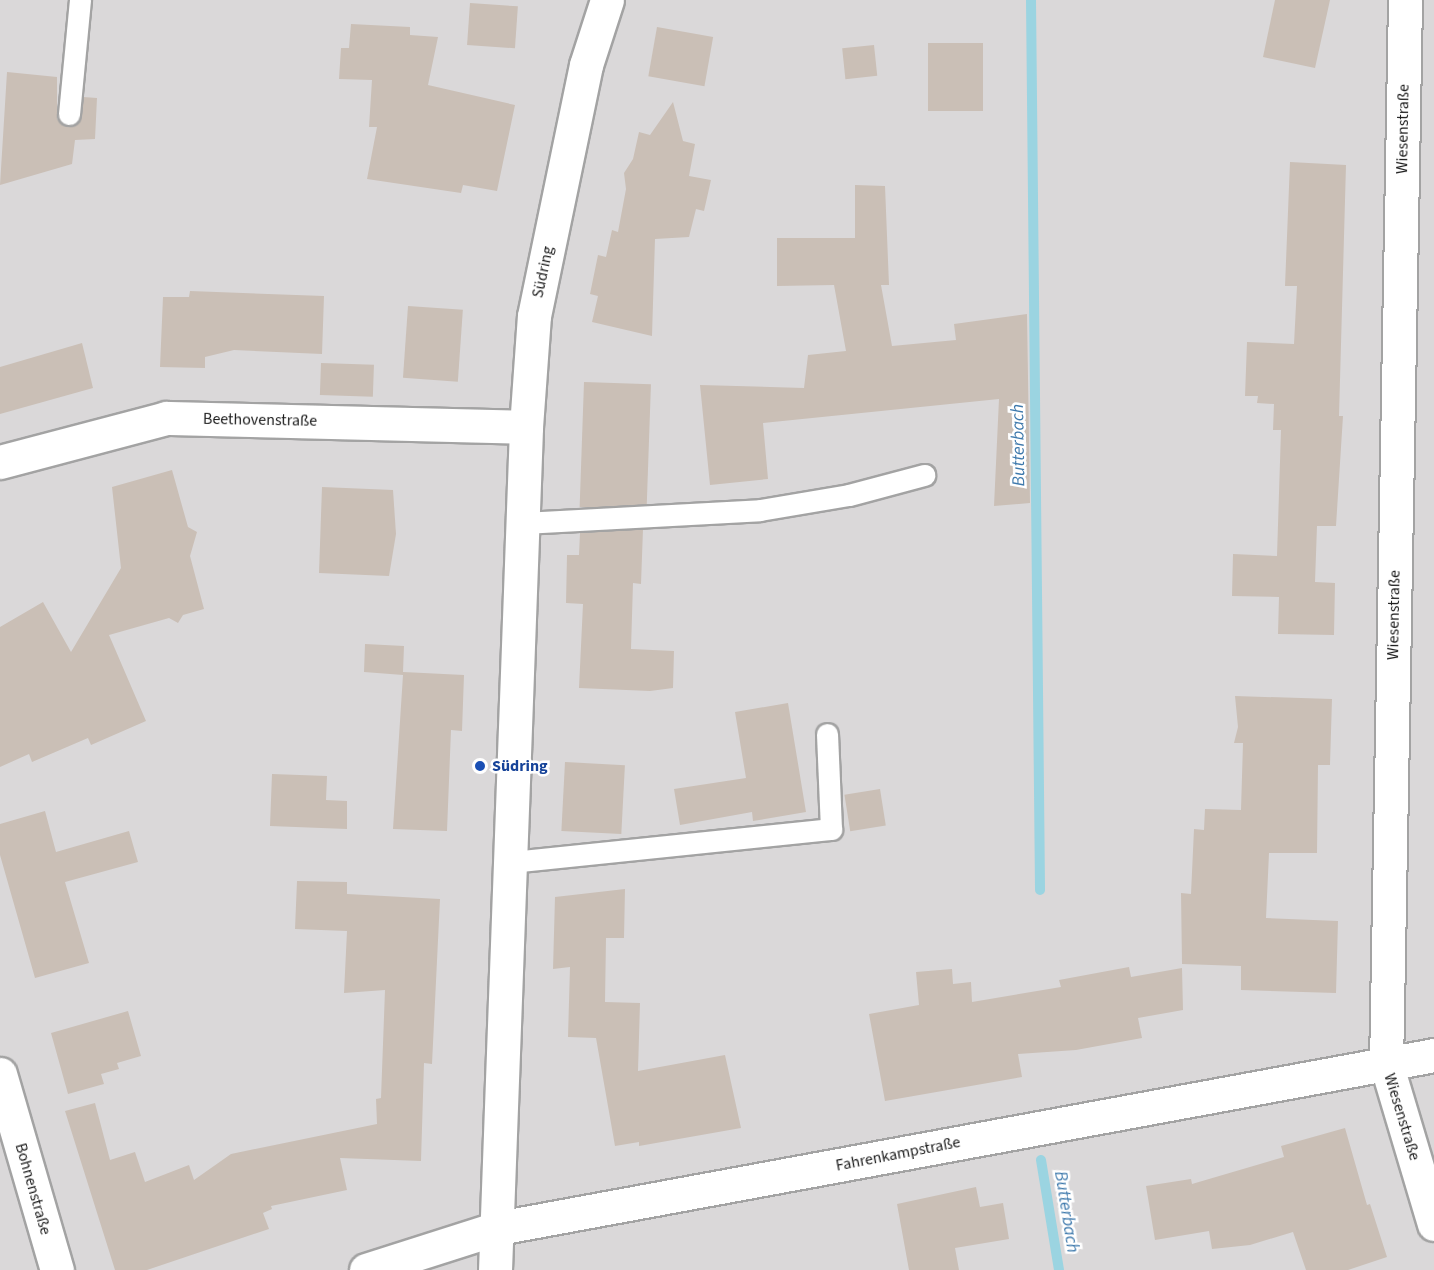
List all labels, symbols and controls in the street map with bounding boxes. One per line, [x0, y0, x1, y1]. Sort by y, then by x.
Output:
street label: Wiesenstraße [1393, 84, 1413, 174]
street label: Südring [528, 244, 558, 300]
water label: Butterbach [1007, 404, 1031, 486]
street label: Beethovenstraße [203, 409, 317, 431]
street label: Wiesenstraße [1384, 570, 1404, 660]
place label: Südring [492, 756, 548, 776]
marker: Südring [473, 759, 487, 773]
street label: Wiesenstraße [1380, 1071, 1424, 1163]
street label: Fahrenkampstraße [834, 1133, 962, 1175]
street label: Bohnenstraße [11, 1141, 55, 1237]
water label: Butterbach [1049, 1170, 1083, 1254]

